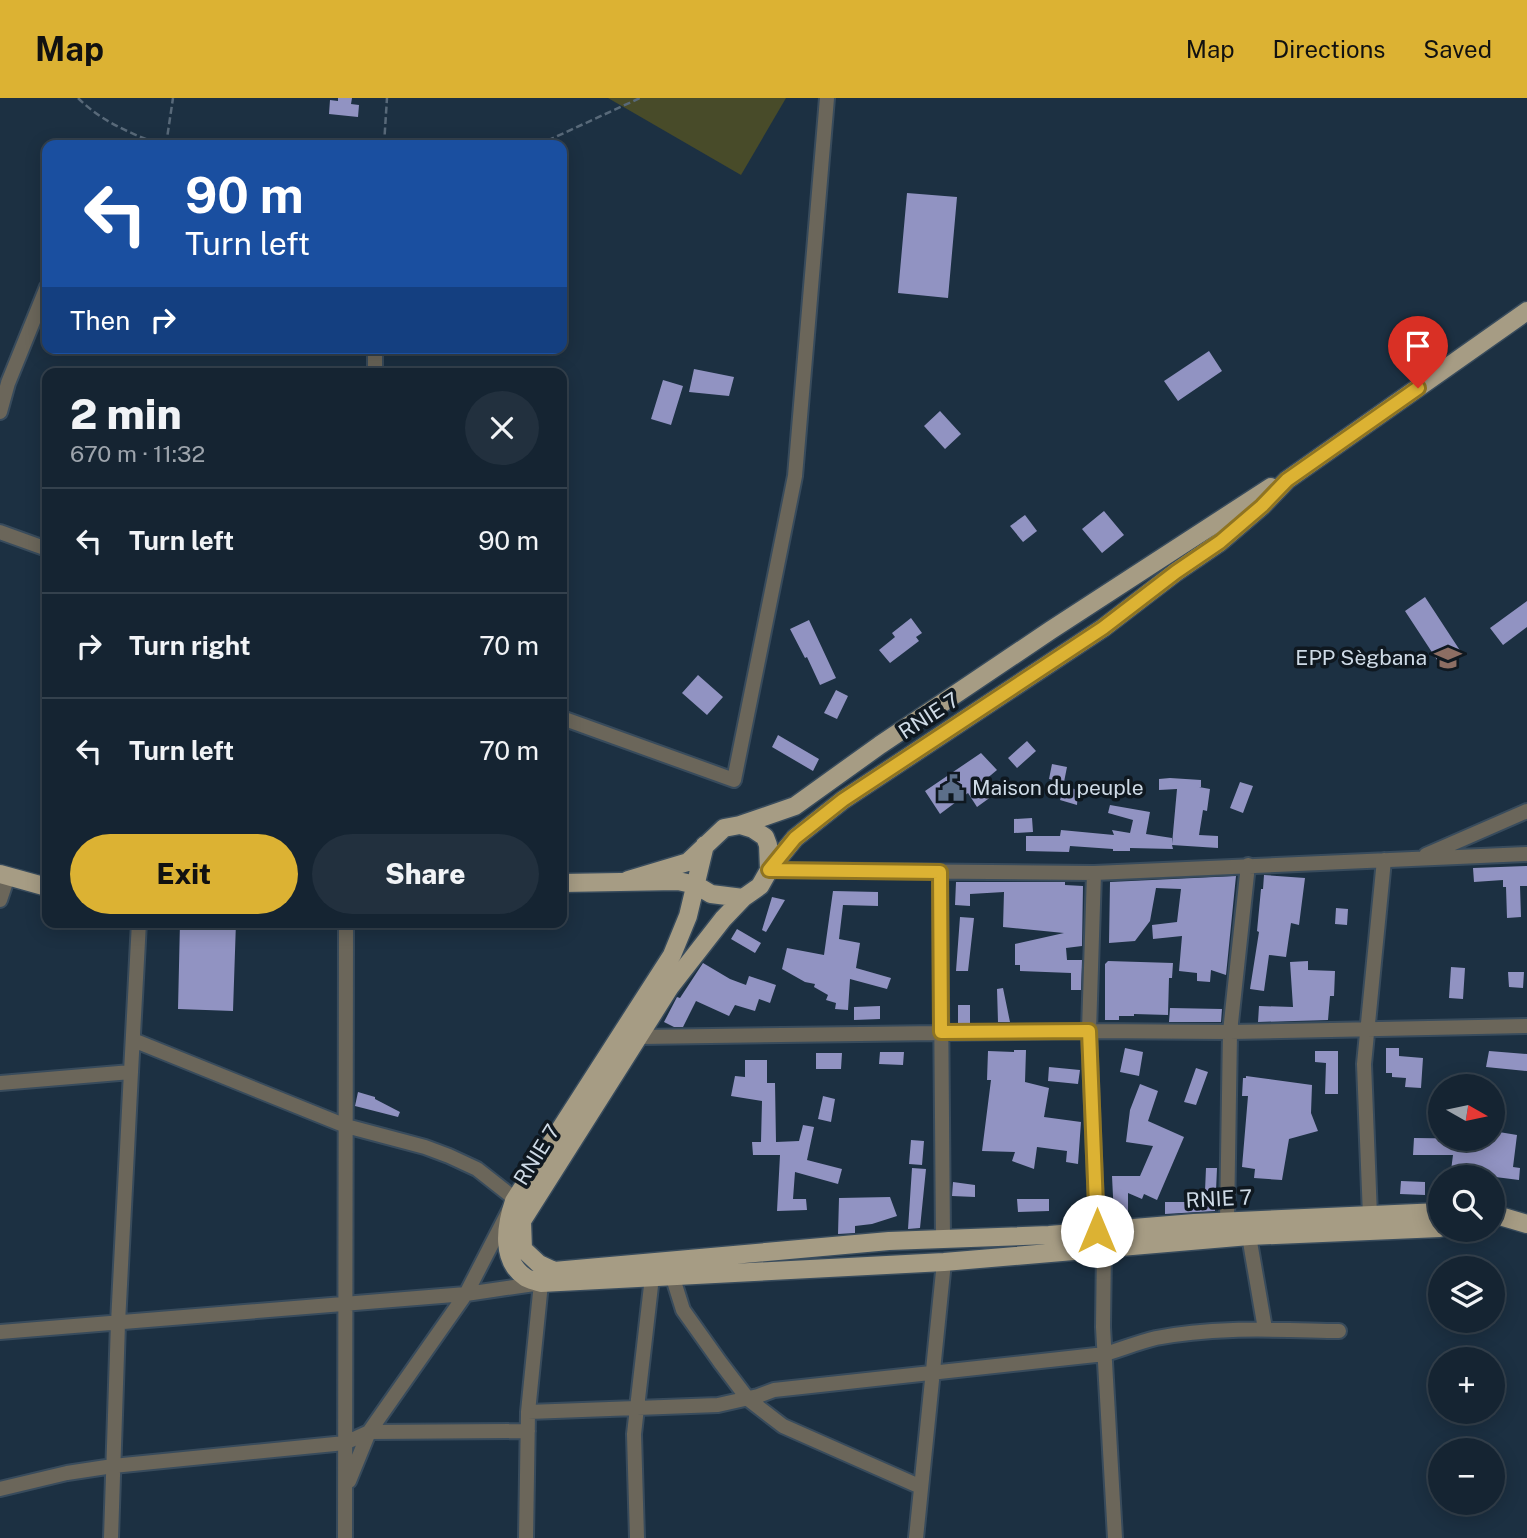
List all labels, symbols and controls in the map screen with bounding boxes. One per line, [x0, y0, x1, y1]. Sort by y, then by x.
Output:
text: Map [35, 30, 104, 68]
text: Map [1186, 35, 1235, 63]
text: Directions [1273, 35, 1385, 63]
text: Saved [1423, 35, 1492, 63]
text: 90 m [185, 166, 304, 224]
icon: left [70, 168, 161, 259]
text: Turn left [185, 225, 310, 262]
icon: right [144, 301, 182, 339]
text: Then [70, 305, 130, 336]
pin [1388, 316, 1448, 388]
icon: arrive [1399, 327, 1437, 365]
text: 2 min [70, 389, 182, 438]
button: close [465, 391, 539, 465]
text: 670 m · 11:32 [70, 440, 205, 467]
icon: left [70, 522, 108, 560]
text: Turn left [129, 525, 234, 556]
text: 90 m [478, 525, 539, 556]
icon: right [70, 627, 108, 665]
text: Turn right [129, 630, 251, 661]
text: 70 m [479, 630, 539, 661]
school or university icon: EPP Sègbana [1433, 643, 1463, 673]
place label: EPP Sègbana [1295, 645, 1427, 670]
street label: RNIE 7 [894, 687, 964, 744]
icon: left [70, 732, 108, 770]
text: Turn left [129, 735, 234, 766]
text: 70 m [479, 735, 539, 766]
public building icon: Maison du peuple [936, 773, 966, 803]
place label: Maison du peuple [972, 775, 1144, 800]
button: Exit [70, 834, 298, 914]
button: Share [312, 834, 539, 914]
north arrow [1428, 1074, 1505, 1152]
map controls [1428, 1074, 1505, 1515]
street label: RNIE 7 [508, 1120, 565, 1190]
button: search [1428, 1165, 1505, 1242]
street label: RNIE 7 [1185, 1184, 1253, 1213]
position arrow [1060, 1194, 1134, 1268]
button: layers [1428, 1256, 1505, 1333]
button: + [1428, 1347, 1505, 1424]
button: − [1428, 1438, 1505, 1515]

